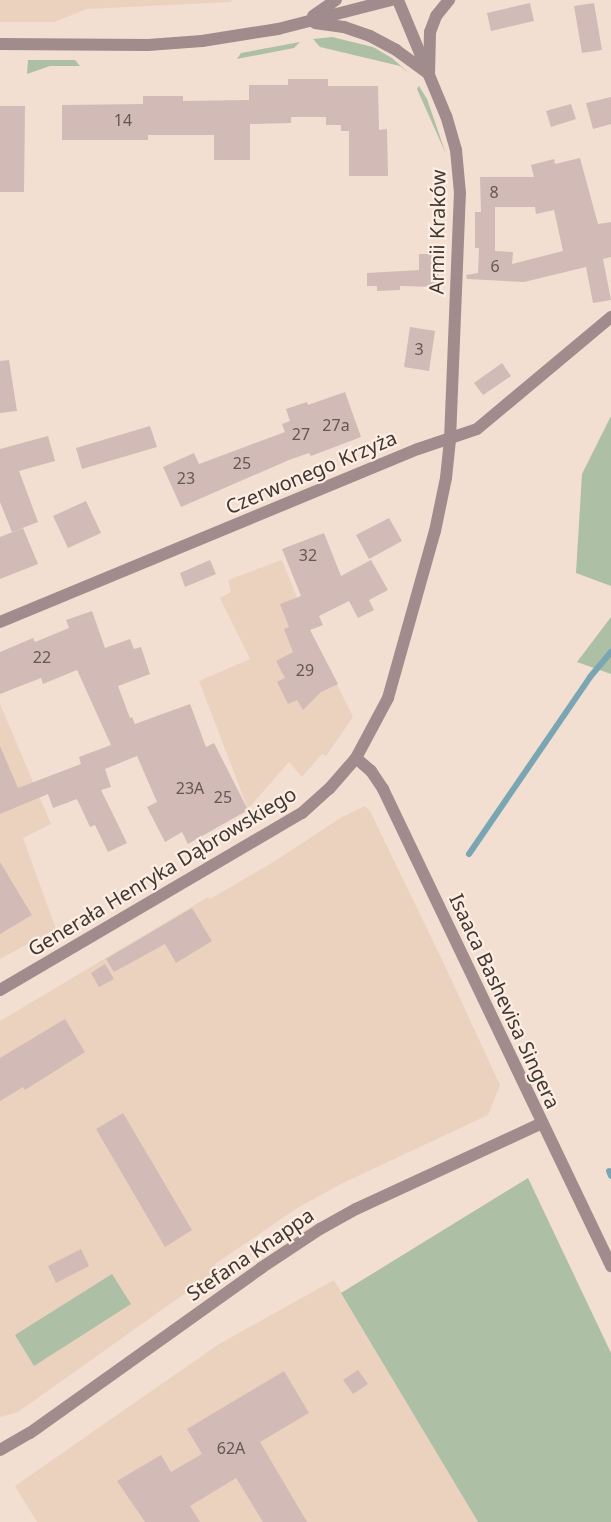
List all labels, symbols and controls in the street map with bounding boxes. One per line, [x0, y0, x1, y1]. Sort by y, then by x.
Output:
house number: 14 [114, 110, 132, 130]
street label: Armii Kraków [424, 169, 450, 295]
house number: 8 [489, 182, 499, 202]
house number: 6 [490, 256, 500, 276]
house number: 3 [414, 339, 424, 359]
house number: 27a [322, 415, 350, 435]
house number: 27 [292, 424, 310, 444]
street label: Czerwonego Krzyża [222, 425, 400, 519]
house number: 25 [233, 453, 251, 473]
house number: 23 [177, 468, 195, 488]
house number: 32 [299, 545, 317, 565]
house number: 22 [33, 647, 51, 667]
house number: 29 [296, 660, 314, 680]
house number: 23A [176, 778, 204, 798]
street label: Generała Henryka Dąbrowskiego [24, 781, 300, 961]
house number: 25 [214, 787, 232, 807]
street label: Isaaca Bashevisa Singera [445, 890, 565, 1112]
street label: Stefana Knappa [182, 1203, 318, 1305]
house number: 62A [217, 1438, 245, 1458]

